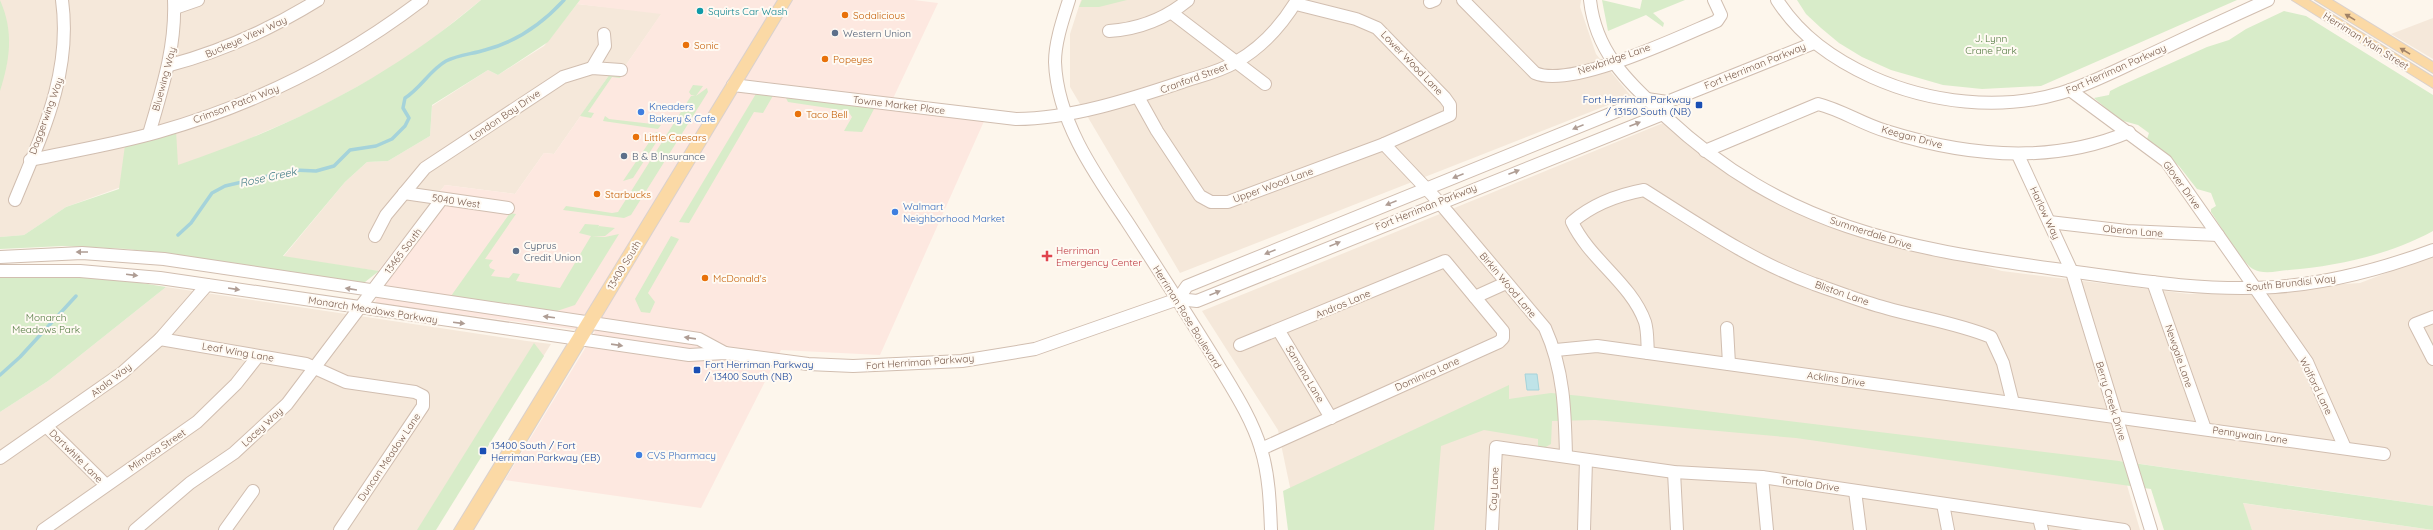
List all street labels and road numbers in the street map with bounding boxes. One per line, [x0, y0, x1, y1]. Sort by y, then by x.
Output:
street label: Herriman Main Street [2321, 9, 2412, 73]
street label: Buckeye View Way [203, 13, 289, 61]
street label: Lower Wood Lane [1378, 28, 1446, 98]
street label: Newbridge Lane [1576, 40, 1652, 77]
street label: Fort Herriman Parkway [1702, 40, 1808, 92]
street label: Fort Herriman Parkway [2064, 41, 2168, 97]
street label: Bluewing Way [149, 46, 179, 112]
street label: Cranford Street [1158, 60, 1230, 96]
street label: Daggerwing Way [26, 76, 66, 156]
street label: Crimson Patch Way [191, 82, 281, 126]
street label: London Bay Drive [467, 86, 543, 144]
street label: Towne Market Place [852, 93, 946, 117]
street label: Keegan Drive [1880, 123, 1944, 151]
street label: Glover Drive [2160, 158, 2204, 212]
street label: Upper Wood Lane [1231, 164, 1315, 206]
street label: Fort Herriman Parkway [1373, 181, 1479, 233]
street label: Harlow Way [2027, 184, 2063, 242]
street label: 5040 West [431, 191, 482, 211]
street label: Summerdale Drive [1828, 214, 1914, 253]
street label: Oberon Lane [2102, 222, 2164, 240]
street label: 13465 South [381, 225, 425, 277]
street label: 13400 South [604, 238, 644, 292]
street label: Birkin Wood Lane [1477, 250, 1539, 321]
street label: Herriman Rose Boulevard [1150, 263, 1224, 371]
street label: South Brundisi Way [2246, 272, 2336, 294]
street label: Bliston Lane [1813, 278, 1871, 308]
street label: Andros Lane [1314, 287, 1373, 321]
street label: Monarch Meadows Parkway [307, 293, 439, 327]
street label: Newgale Lane [2162, 323, 2196, 390]
street label: Leaf Wing Lane [201, 339, 275, 365]
street label: Samana Lane [1283, 343, 1327, 405]
street label: Fort Herriman Parkway [865, 352, 975, 372]
street label: Dominica Lane [1393, 354, 1462, 394]
street label: Walford Lane [2296, 355, 2336, 417]
street label: Atala Way [88, 360, 134, 400]
street label: Berry Creek Drive [2093, 360, 2129, 442]
street label: Acklins Drive [1806, 368, 1866, 390]
street label: Lacey Way [239, 405, 285, 449]
street label: Duncan Meadow Lane [355, 410, 424, 504]
street label: Pennywain Lane [2212, 423, 2289, 447]
street label: Dartwhite Lane [46, 426, 106, 486]
street label: Mimosa Street [126, 426, 189, 474]
street label: Cay Lane [1486, 466, 1502, 511]
street label: Tortola Drive [1780, 473, 1841, 495]

